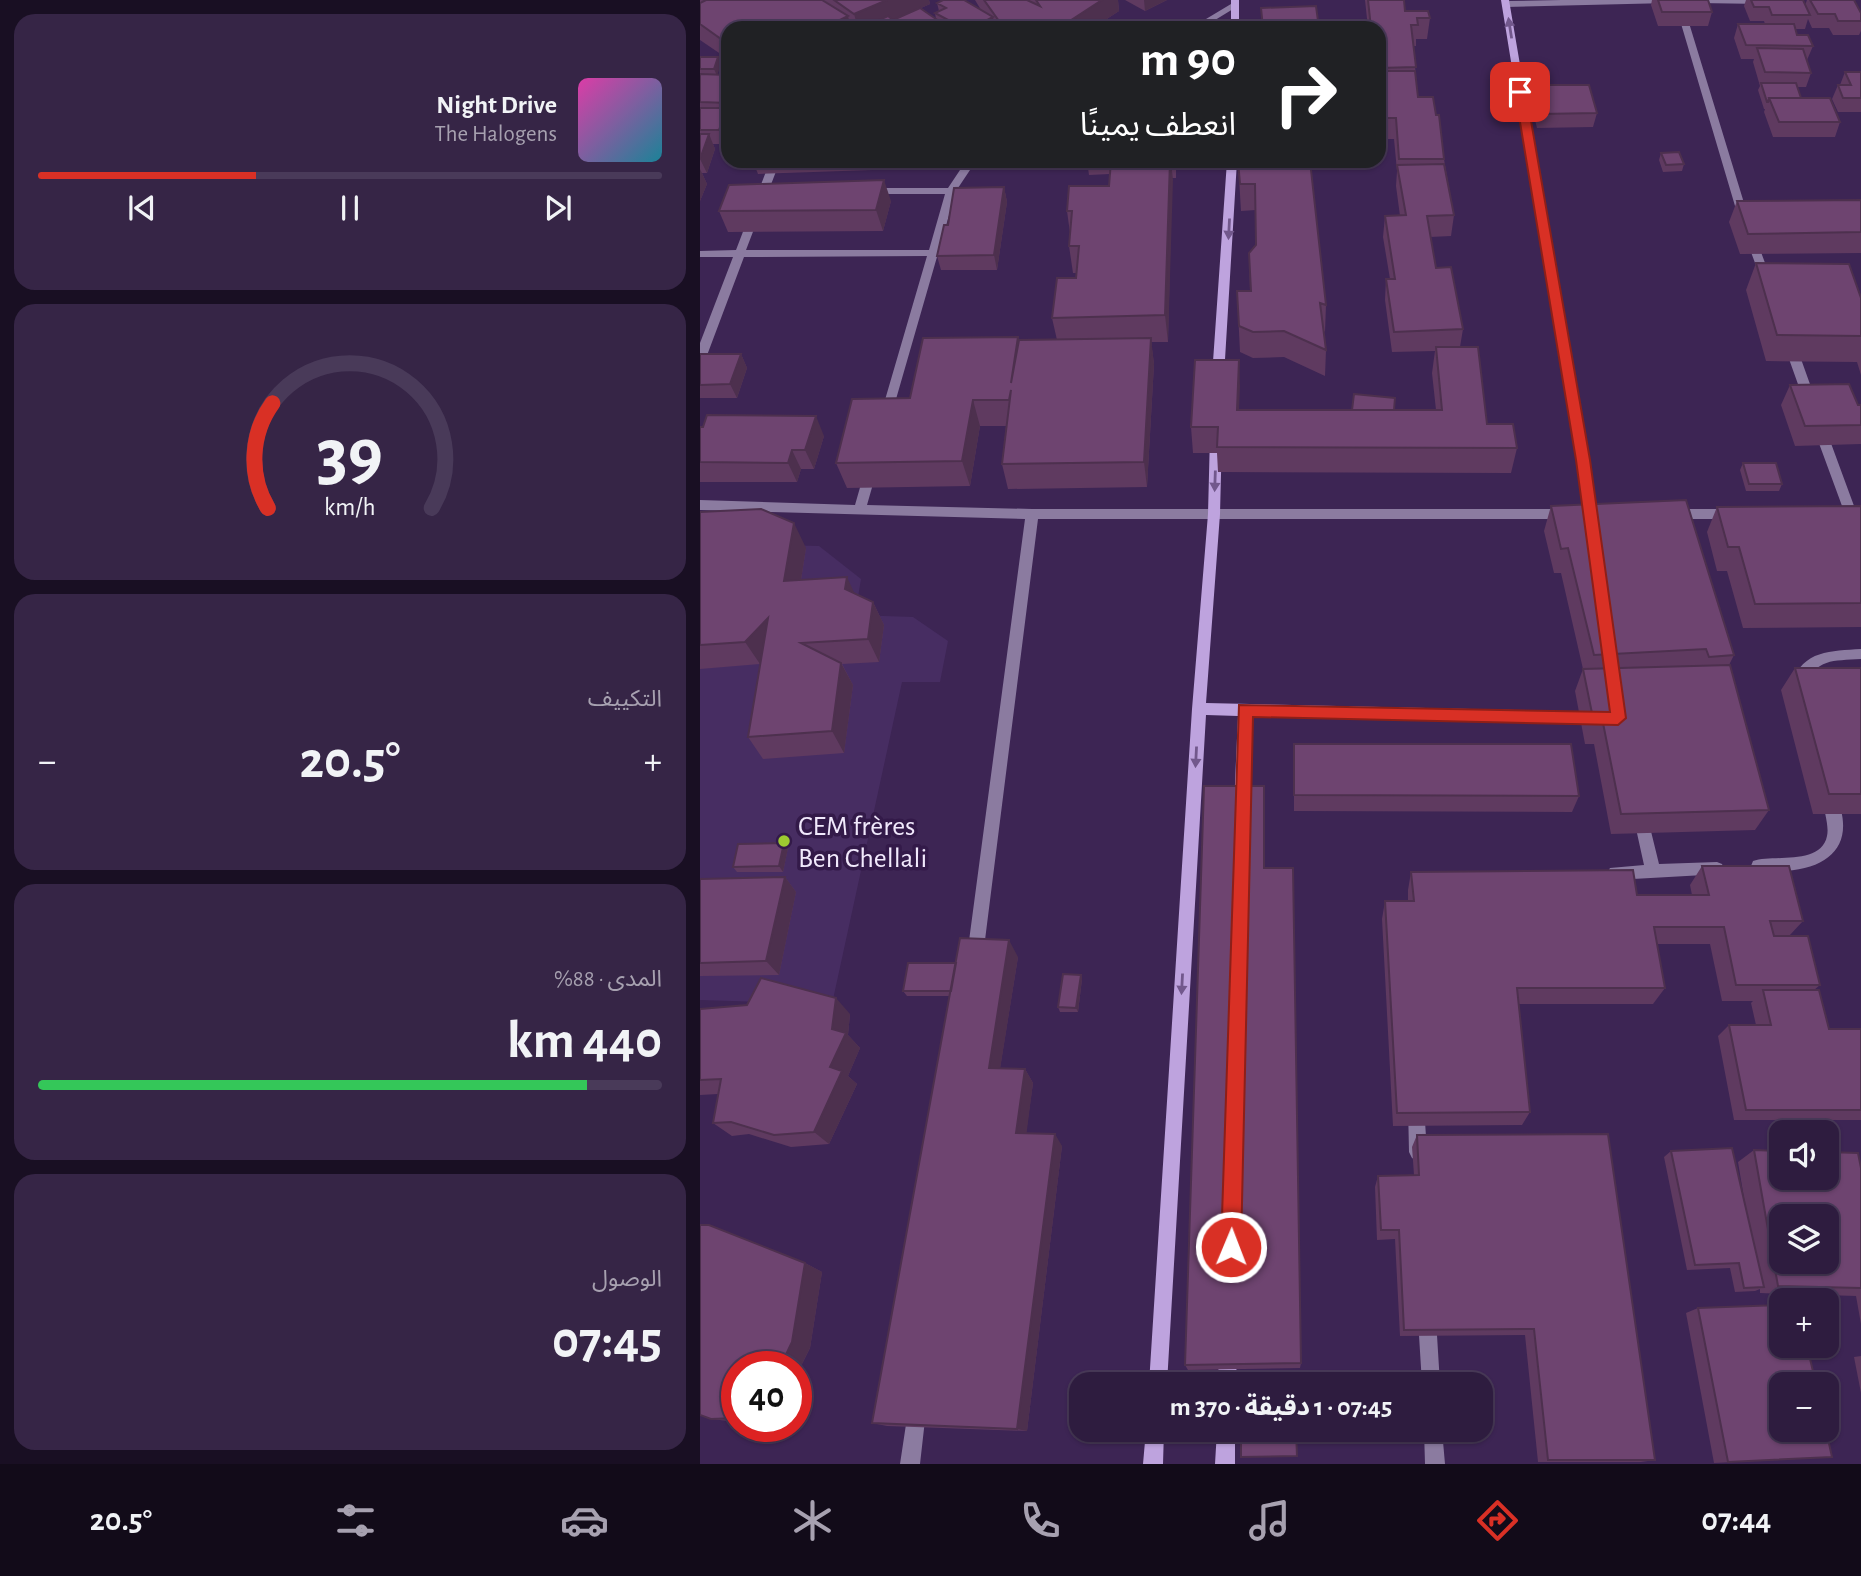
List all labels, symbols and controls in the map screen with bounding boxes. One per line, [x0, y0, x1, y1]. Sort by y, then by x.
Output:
one-way arrow [1504, 17, 1515, 39]
text: 90 m [1140, 36, 1236, 85]
icon: right [1260, 49, 1351, 140]
pin [1490, 62, 1550, 122]
icon: arrive [1501, 73, 1539, 111]
text: Night Drive [436, 92, 557, 118]
text: انعطف يمينًا [1080, 109, 1236, 141]
text: The Halogens [435, 123, 557, 146]
icon: previous [123, 189, 161, 227]
icon: pause [331, 189, 369, 227]
icon: next [539, 189, 577, 227]
one-way arrow [1223, 218, 1234, 240]
text: 39 [317, 420, 383, 493]
one-way arrow [1209, 470, 1221, 492]
text: km/h [324, 495, 376, 520]
text: التكييف [588, 688, 662, 711]
text: 20.5° [299, 735, 401, 787]
text: − [38, 743, 56, 781]
text: + [644, 743, 662, 781]
one-way arrow [1190, 746, 1201, 768]
place label: CEM frères Ben Chellali [798, 813, 927, 873]
marker: CEM frères Ben Chellali [776, 833, 792, 849]
text: المدى · 88% [554, 968, 662, 991]
one-way arrow [1176, 973, 1187, 995]
text: 440 km [507, 1015, 662, 1067]
map controls [1769, 1120, 1839, 1442]
button: sound [1769, 1120, 1839, 1190]
button: layers [1769, 1204, 1839, 1274]
position arrow [1194, 1210, 1268, 1284]
text: الوصول [592, 1268, 662, 1291]
button: + [1769, 1288, 1839, 1358]
text: 07:45 [552, 1315, 662, 1367]
speed limit sign: 40 [721, 1351, 812, 1442]
button: − [1769, 1372, 1839, 1442]
text: 07:45 · 1 دقيقة · 370 m [1170, 1394, 1392, 1420]
icon: filters [331, 1496, 380, 1545]
icon: car [560, 1496, 609, 1545]
icon: climate [788, 1496, 837, 1545]
icon: phone [1016, 1496, 1065, 1545]
icon: music [1245, 1496, 1294, 1545]
icon: directions [1473, 1496, 1522, 1545]
text: 20.5° [90, 1504, 152, 1536]
text: 07:44 [1701, 1504, 1771, 1536]

